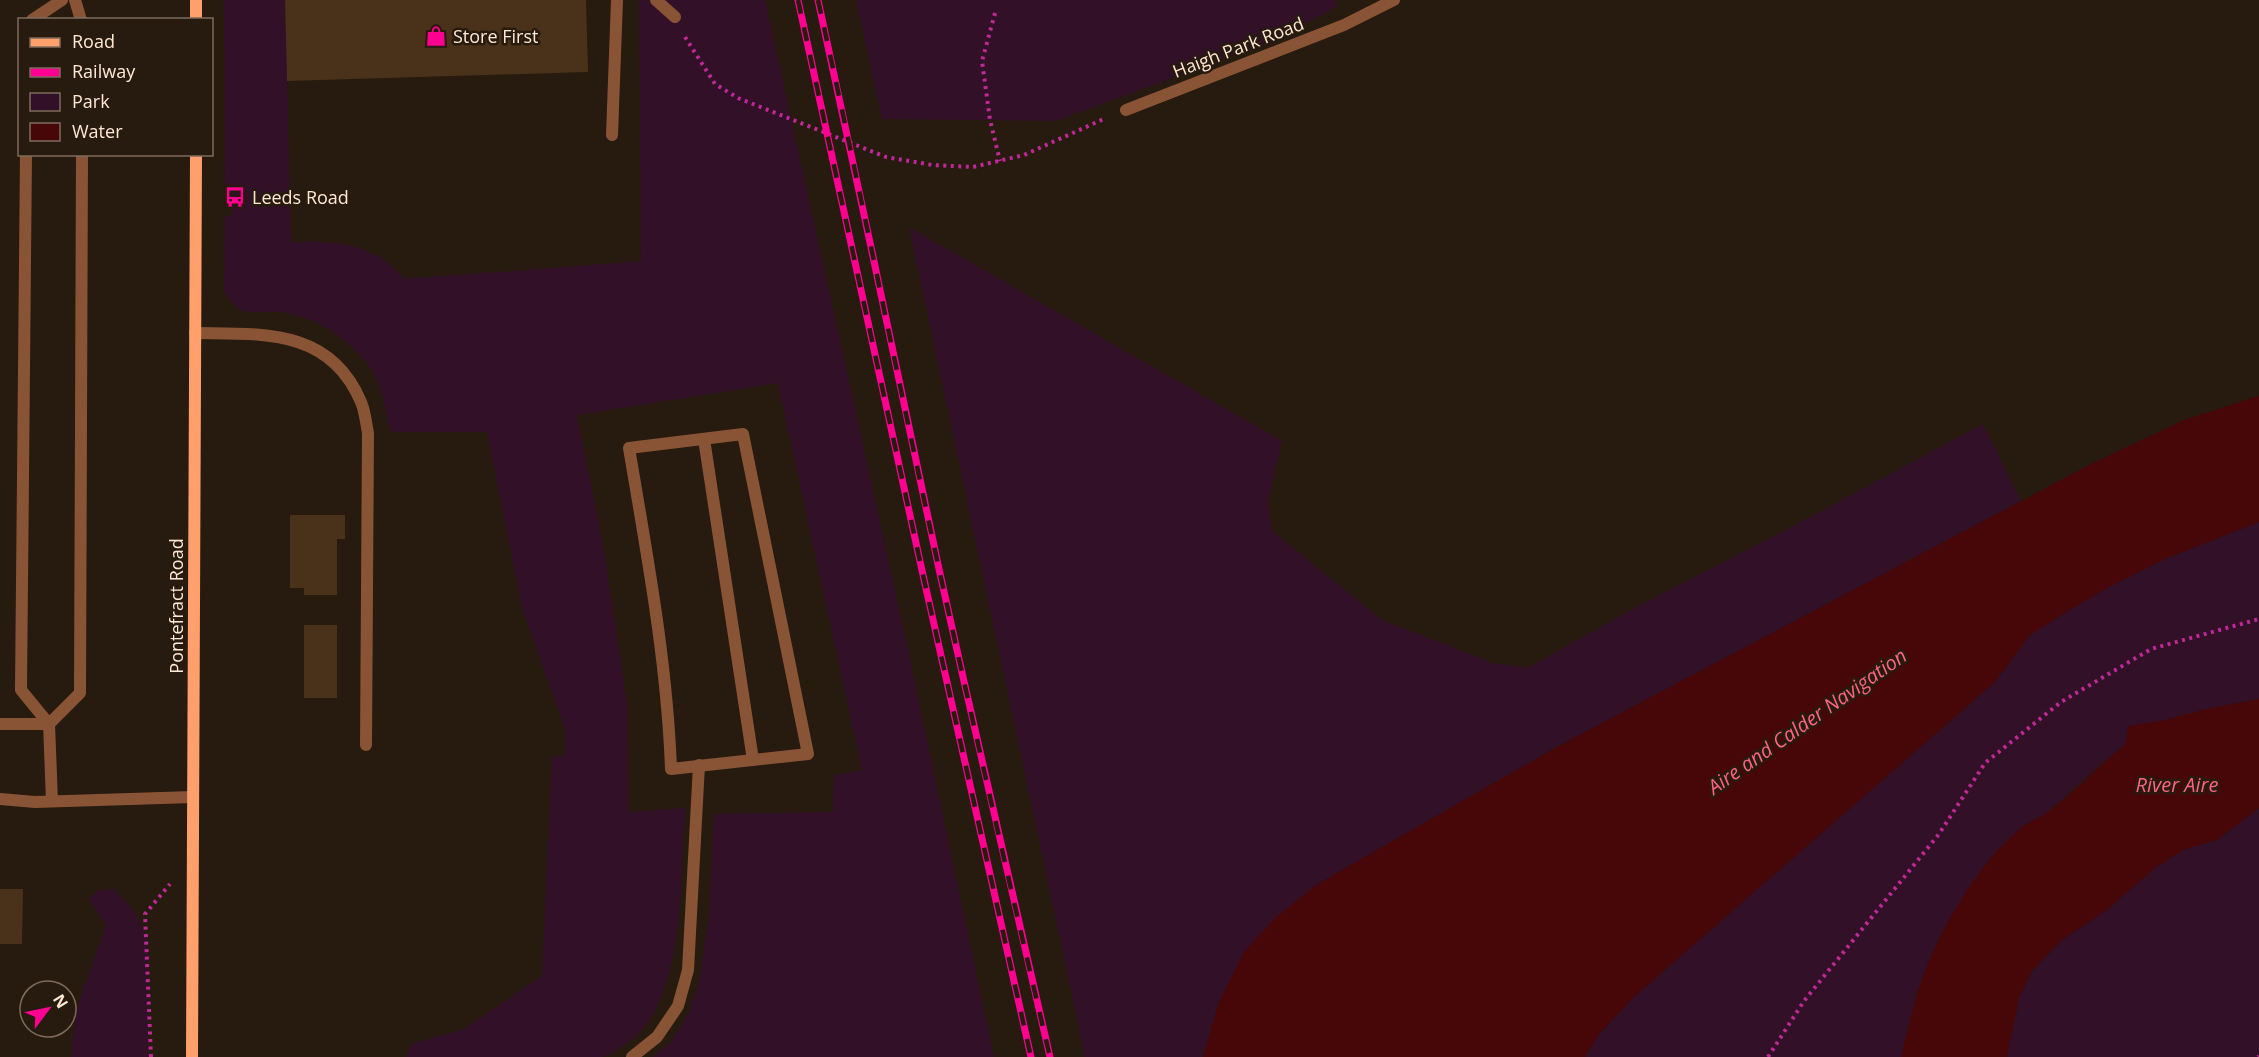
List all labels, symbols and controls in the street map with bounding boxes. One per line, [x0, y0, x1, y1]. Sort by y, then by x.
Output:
street label: Haigh Park Road [1169, 11, 1307, 83]
legend [18, 18, 213, 156]
shop icon: Store First [424, 24, 448, 48]
place label: Store First [453, 24, 538, 48]
text: Road [72, 29, 115, 53]
text: Railway [72, 59, 136, 83]
text: Park [72, 89, 110, 113]
text: Water [72, 119, 123, 143]
bus stop icon: Leeds Road [223, 185, 247, 209]
place label: Leeds Road [252, 185, 349, 209]
street label: Pontefract Road [164, 538, 188, 674]
water label: Aire and Calder Navigation [1700, 642, 1912, 801]
water label: River Aire [2136, 771, 2218, 798]
north arrow [18, 979, 78, 1039]
text: N [48, 990, 73, 1012]

